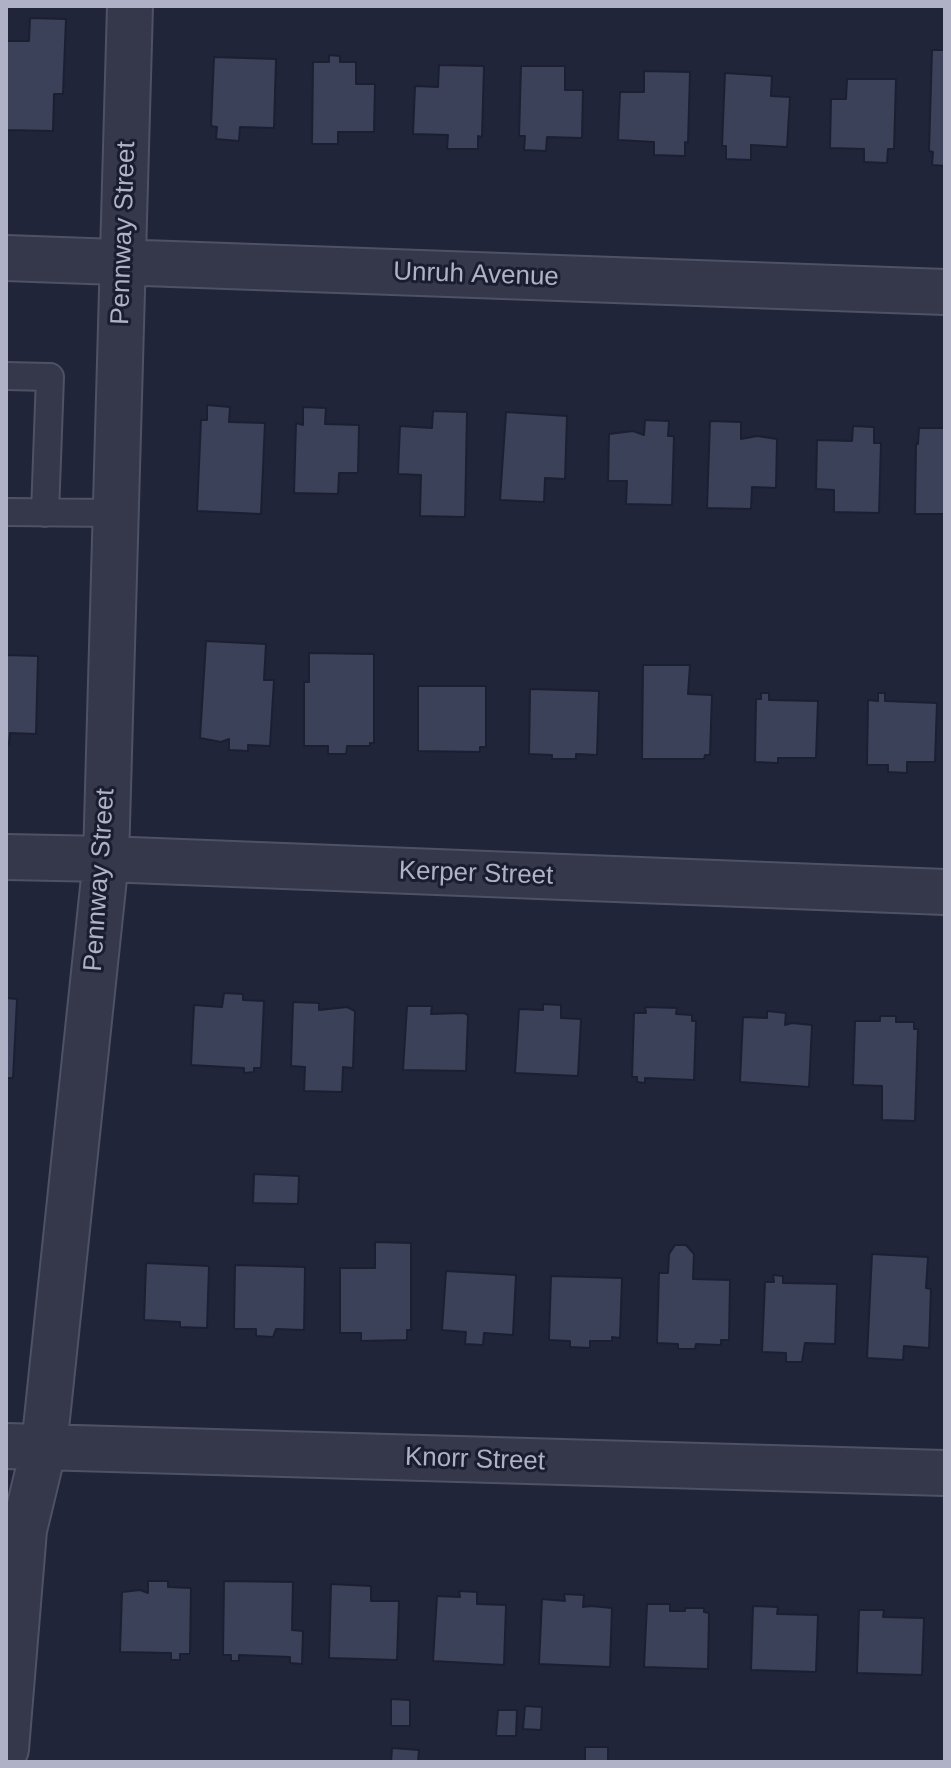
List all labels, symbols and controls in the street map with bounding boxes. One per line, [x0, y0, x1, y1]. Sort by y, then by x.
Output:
street label: Pennway Street [105, 141, 143, 325]
street label: Unruh Avenue [393, 257, 559, 293]
street label: Pennway Street [78, 787, 122, 973]
street label: Kerper Street [398, 856, 554, 892]
street label: Knorr Street [404, 1442, 546, 1478]

